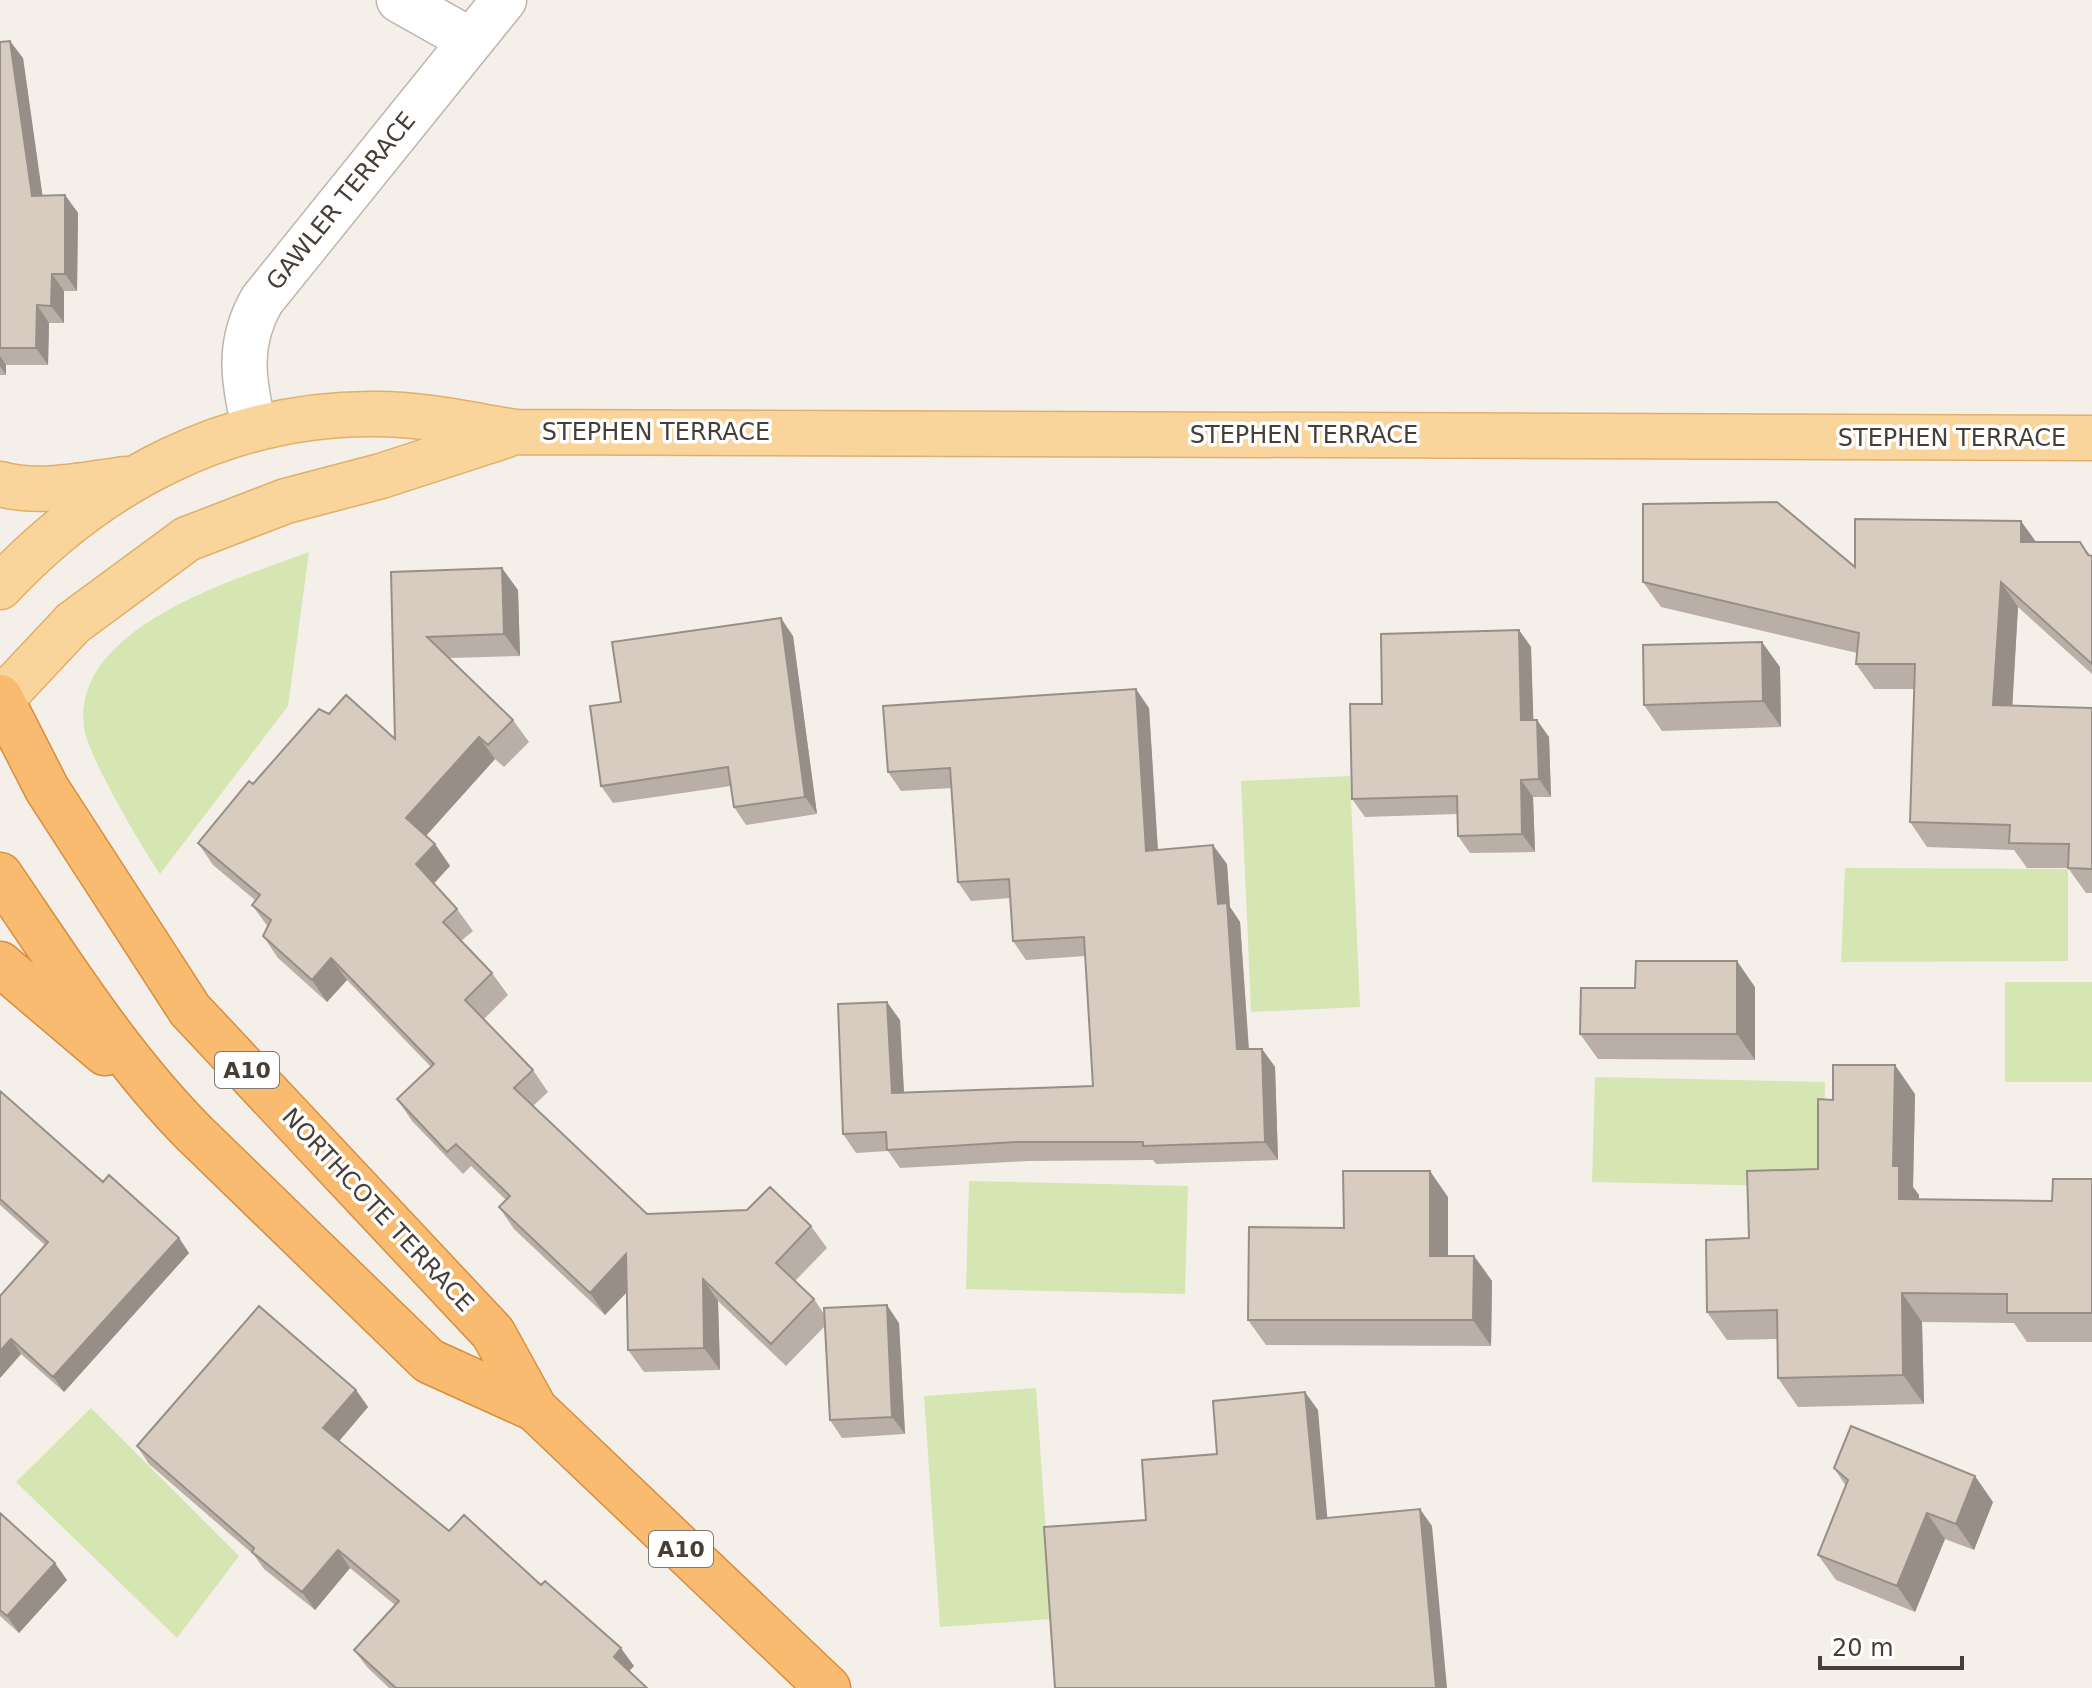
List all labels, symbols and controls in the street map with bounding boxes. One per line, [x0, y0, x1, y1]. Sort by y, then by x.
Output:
street label: GAWLER TERRACE [261, 107, 421, 295]
street label: STEPHEN TERRACE [542, 418, 770, 446]
street label: STEPHEN TERRACE [1190, 421, 1418, 449]
street label: STEPHEN TERRACE [1838, 424, 2066, 452]
road number: A10 [215, 1052, 279, 1088]
street label: NORTHCOTE TERRACE [276, 1103, 480, 1317]
road number: A10 [649, 1531, 713, 1567]
scale bar [1820, 1620, 1962, 1670]
text: 20 m [1832, 1634, 1894, 1662]

